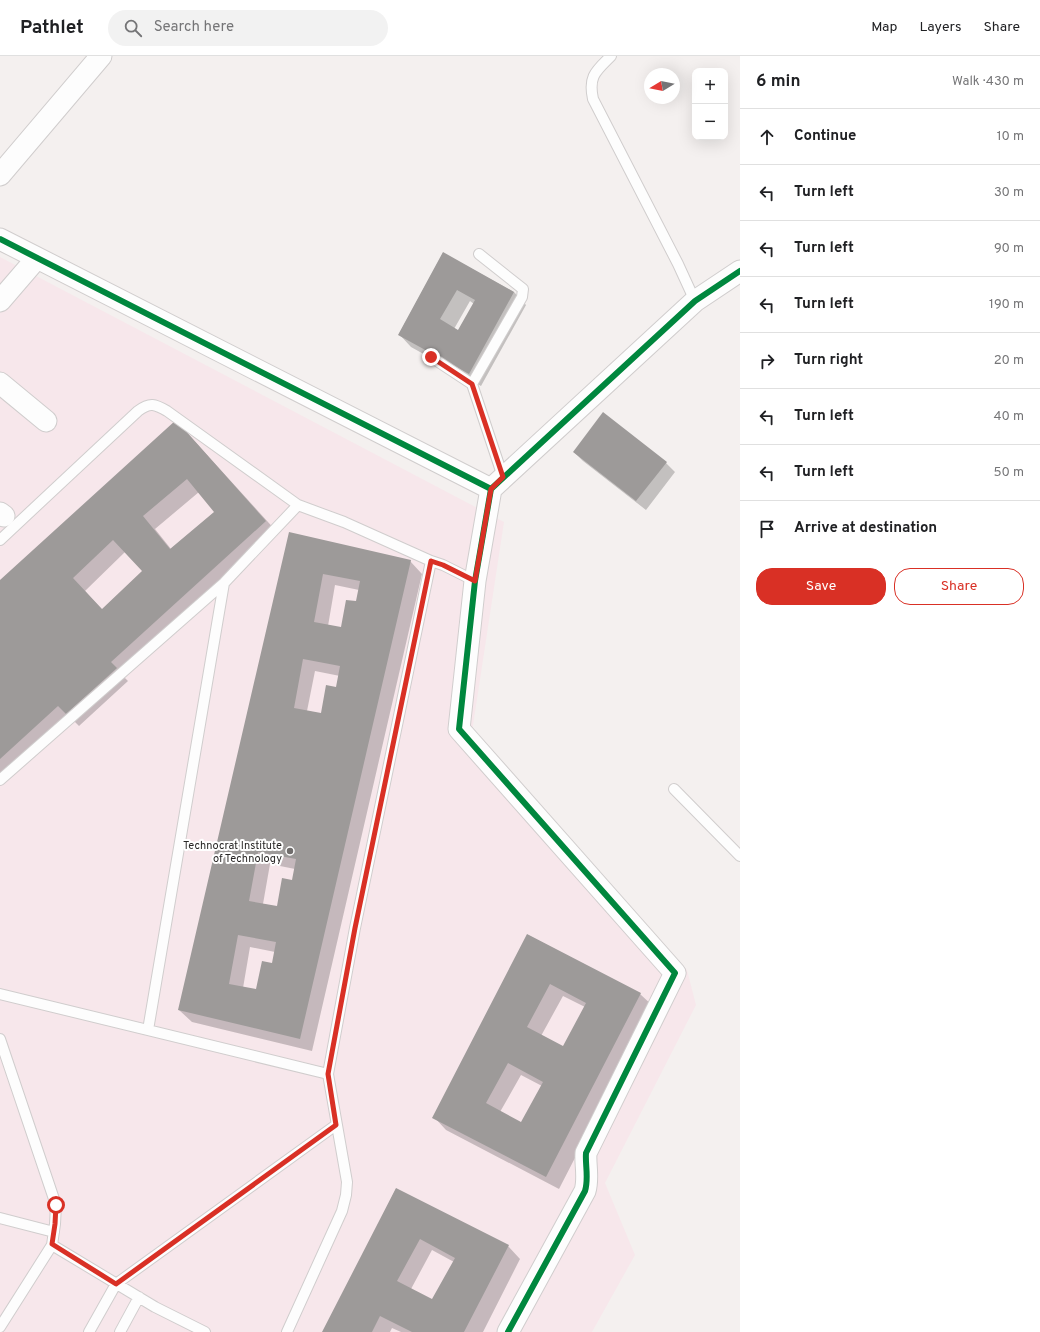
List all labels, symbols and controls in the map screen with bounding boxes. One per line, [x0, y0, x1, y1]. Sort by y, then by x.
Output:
search box [108, 10, 388, 46]
text: Pathlet [20, 16, 84, 40]
icon: search [122, 17, 144, 39]
text: Search here [154, 18, 234, 37]
text: Map [871, 19, 897, 36]
text: Layers [919, 19, 961, 36]
text: Share [983, 19, 1020, 36]
north arrow [644, 68, 680, 104]
map controls [692, 68, 728, 140]
button: + [692, 68, 728, 104]
text: 6 min [756, 71, 800, 93]
text: Walk · 430 m [952, 74, 1024, 90]
button: − [692, 104, 728, 140]
icon: ahead [756, 126, 778, 148]
text: Continue [794, 127, 856, 146]
text: 10 m [997, 129, 1024, 145]
icon: left [756, 182, 778, 204]
text: Turn left [794, 183, 854, 202]
text: 30 m [994, 185, 1024, 201]
icon: left [756, 238, 778, 260]
text: Turn left [794, 239, 854, 258]
text: 90 m [994, 241, 1024, 257]
icon: left [756, 294, 778, 316]
text: Turn left [794, 295, 854, 314]
text: 190 m [989, 297, 1024, 313]
route end [422, 348, 440, 366]
icon: right [756, 350, 778, 372]
text: Turn right [794, 351, 863, 370]
text: 20 m [994, 353, 1024, 369]
icon: left [756, 406, 778, 428]
text: Turn left [794, 407, 854, 426]
text: 40 m [994, 409, 1024, 425]
icon: left [756, 462, 778, 484]
text: Turn left [794, 463, 854, 482]
text: 50 m [994, 465, 1024, 481]
icon: arrive [756, 518, 778, 540]
text: Arrive at destination [794, 519, 937, 538]
button: Save [756, 568, 886, 605]
button: Share [894, 568, 1024, 605]
place label: Technocrat Institute of Technology [183, 839, 282, 866]
marker: Technocrat Institute of Technology [285, 846, 295, 856]
route start [47, 1196, 65, 1214]

